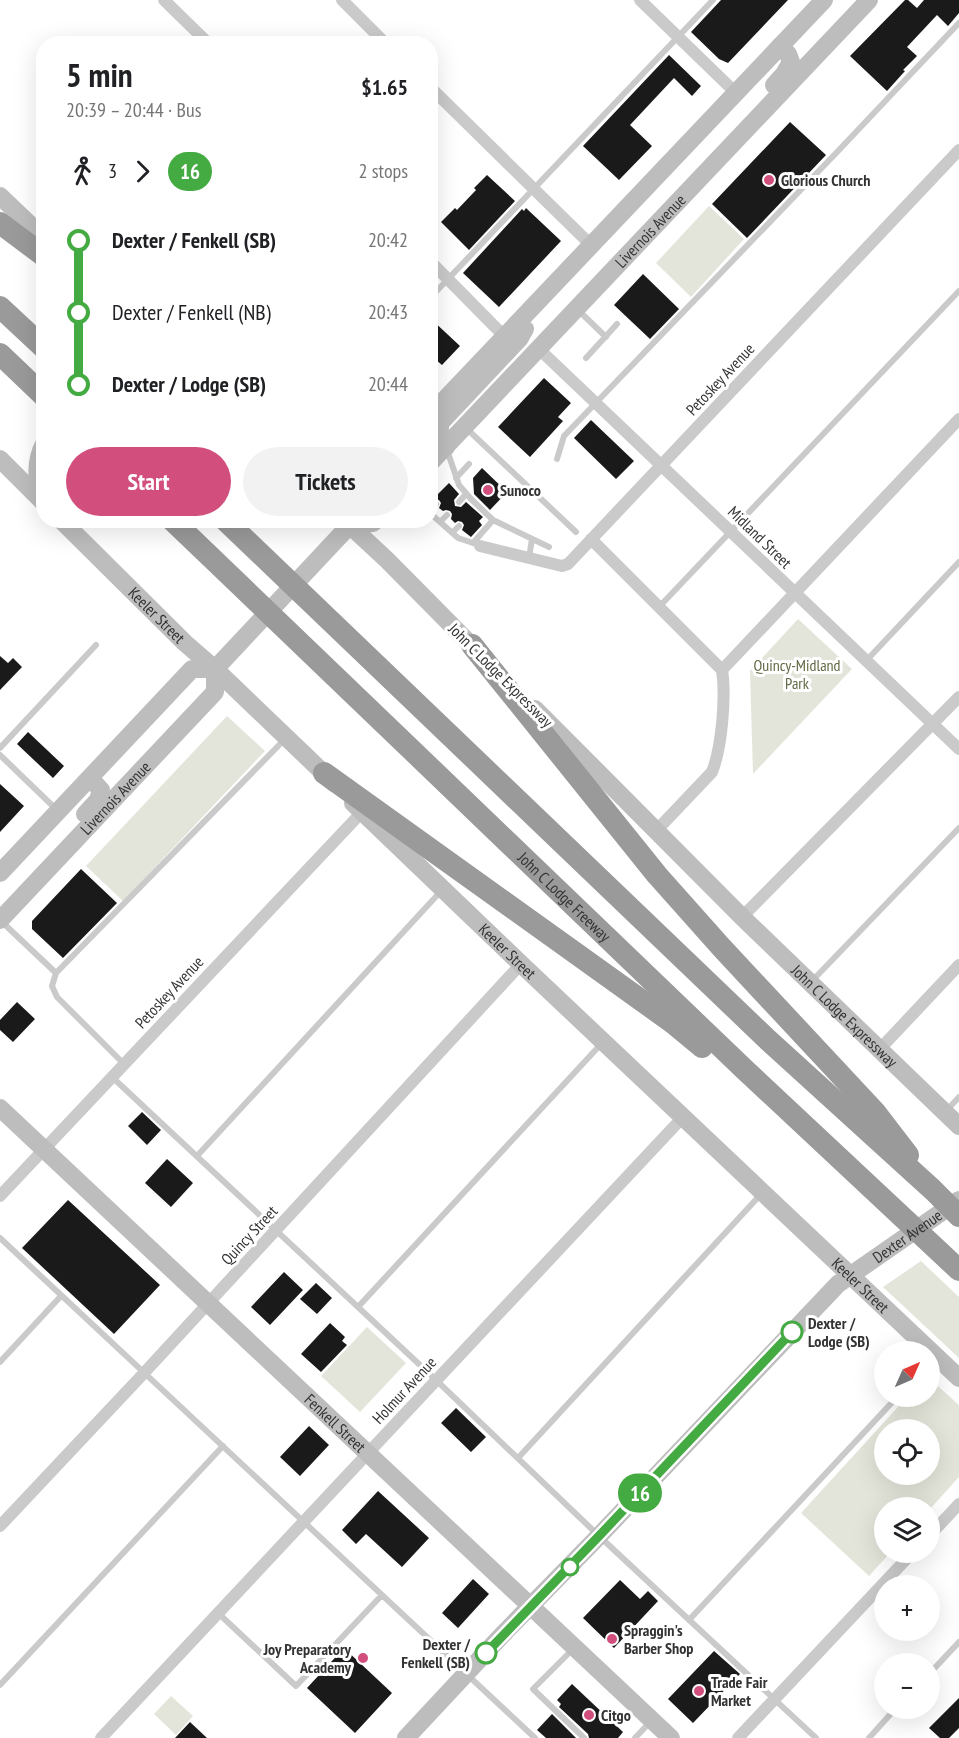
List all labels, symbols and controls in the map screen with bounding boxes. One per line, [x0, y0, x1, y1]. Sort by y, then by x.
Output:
text: 5 min [66, 53, 133, 96]
text: $1.65 [361, 73, 408, 101]
text: 20:39 – 20:44 · Bus [66, 97, 201, 123]
icon: walk [66, 155, 99, 188]
icon: forward [126, 155, 159, 188]
text: 3 [108, 158, 117, 184]
text: 16 [180, 158, 200, 185]
text: 2 stops [359, 158, 408, 184]
place label: Glorious Church [781, 170, 870, 190]
marker: Glorious Church [762, 173, 776, 187]
street label: Livernois Avenue [611, 190, 690, 272]
text: Dexter / Fenkell (SB) [112, 226, 276, 254]
text: 20:42 [368, 227, 408, 253]
text: Dexter / Fenkell (NB) [112, 298, 271, 326]
text: 20:43 [368, 299, 408, 325]
street label: Petoskey Avenue [682, 339, 758, 419]
text: Dexter / Lodge (SB) [112, 370, 266, 398]
text: 20:44 [368, 371, 408, 397]
button: Start [66, 447, 231, 516]
button: Tickets [243, 447, 408, 516]
place label: Sunoco [500, 480, 541, 500]
marker: Sunoco [481, 483, 495, 497]
street label: Midland Street [724, 502, 797, 573]
street label: Keeler Street [124, 583, 190, 648]
street label: John C Lodge Expressway [444, 618, 557, 731]
park label: Quincy-Midland Park [753, 655, 841, 693]
street label: Livernois Avenue [76, 757, 155, 839]
street label: John C Lodge Freeway [513, 847, 615, 946]
street label: Keeler Street [475, 919, 541, 983]
street label: Petoskey Avenue [131, 952, 207, 1032]
street label: John C Lodge Expressway [787, 960, 902, 1071]
street label: Quincy Street [217, 1201, 282, 1269]
street label: Dexter Avenue [869, 1205, 946, 1267]
street label: Keeler Street [828, 1253, 894, 1317]
place label: Dexter / Lodge (SB) [808, 1313, 870, 1351]
marker: Dexter / Lodge (SB) [781, 1321, 803, 1343]
north arrow [874, 1341, 940, 1407]
map controls [874, 1341, 940, 1719]
street label: Holmur Avenue [368, 1352, 440, 1428]
street label: Fenkell Street [300, 1389, 371, 1457]
button: locate [874, 1419, 940, 1485]
line badge: 16 [613, 1474, 667, 1512]
text: 16 [630, 1480, 650, 1507]
button: layers [874, 1497, 940, 1563]
unlabelled marker [561, 1558, 579, 1576]
button: + [874, 1575, 940, 1641]
place label: Spraggin's Barber Shop [624, 1620, 694, 1658]
marker: Spraggin's Barber Shop [605, 1632, 619, 1646]
place label: Dexter / Fenkell (SB) [401, 1634, 470, 1672]
place label: Joy Preparatory Academy [262, 1639, 352, 1677]
marker: Dexter / Fenkell (SB) [475, 1642, 497, 1664]
marker: Joy Preparatory Academy [356, 1651, 370, 1665]
button: − [874, 1653, 940, 1719]
place label: Trade Fair Market [711, 1672, 768, 1710]
marker: Trade Fair Market [692, 1684, 706, 1698]
place label: Citgo [601, 1705, 631, 1725]
marker: Citgo [582, 1708, 596, 1722]

